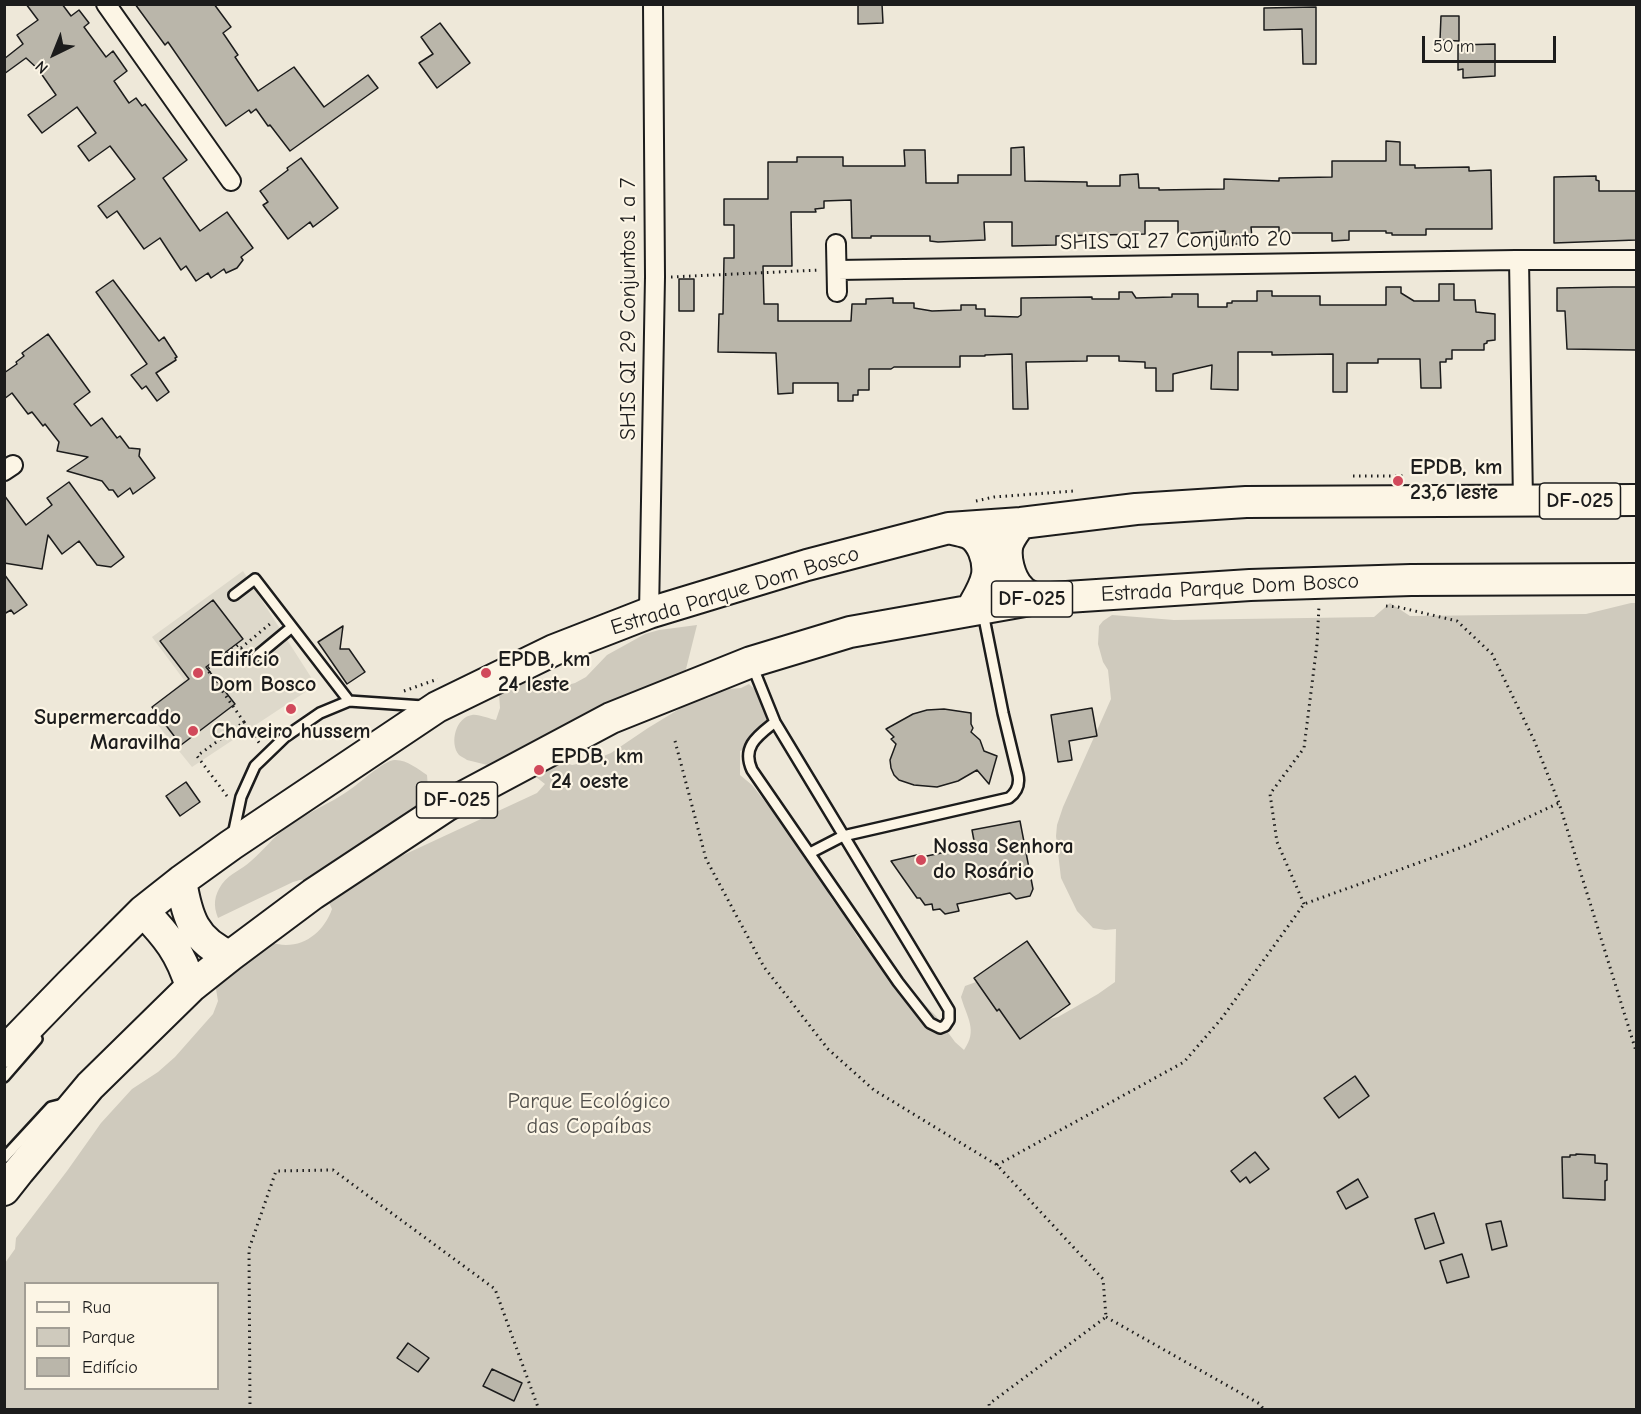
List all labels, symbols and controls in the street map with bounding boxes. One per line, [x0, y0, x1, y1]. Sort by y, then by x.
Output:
north arrow [24, 24, 84, 84]
scale bar [1425, 24, 1558, 62]
text: 50 m [1433, 36, 1475, 57]
text: N [32, 57, 52, 77]
street label: SHIS QI 29 Conjuntos 1 a 7 [616, 178, 642, 440]
street label: SHIS QI 27 Conjunto 20 [1060, 226, 1292, 256]
place label: EPDB, km 23,6 leste [1410, 455, 1503, 506]
marker: EPDB, km 23,6 leste [1391, 474, 1405, 488]
road number: DF-025 [1540, 483, 1620, 519]
street label: Estrada Parque Dom Bosco [608, 541, 862, 641]
street label: Estrada Parque Dom Bosco [1100, 568, 1360, 608]
road number: DF-025 [992, 581, 1072, 617]
place label: Edifício Dom Bosco [210, 647, 316, 698]
place label: EPDB, km 24 leste [498, 647, 591, 698]
marker: Edifício Dom Bosco [191, 666, 205, 680]
marker: EPDB, km 24 leste [479, 666, 493, 680]
marker: Chaveiro hussem [284, 702, 298, 716]
place label: Supermercaddo Maravilha [34, 705, 181, 756]
place label: Chaveiro hussem [212, 719, 370, 745]
marker: Supermercaddo Maravilha [186, 724, 200, 738]
place label: EPDB, km 24 oeste [551, 744, 644, 796]
marker: EPDB, km 24 oeste [532, 763, 546, 777]
road number: DF-025 [416, 782, 498, 818]
place label: Nossa Senhora do Rosário [933, 834, 1074, 885]
marker: Nossa Senhora do Rosário [914, 853, 928, 867]
park label: Parque Ecológico das Copaíbas [508, 1089, 670, 1140]
legend [24, 1282, 219, 1390]
text: Rua [82, 1297, 111, 1318]
text: Parque [82, 1327, 135, 1348]
text: Edifício [82, 1357, 138, 1378]

